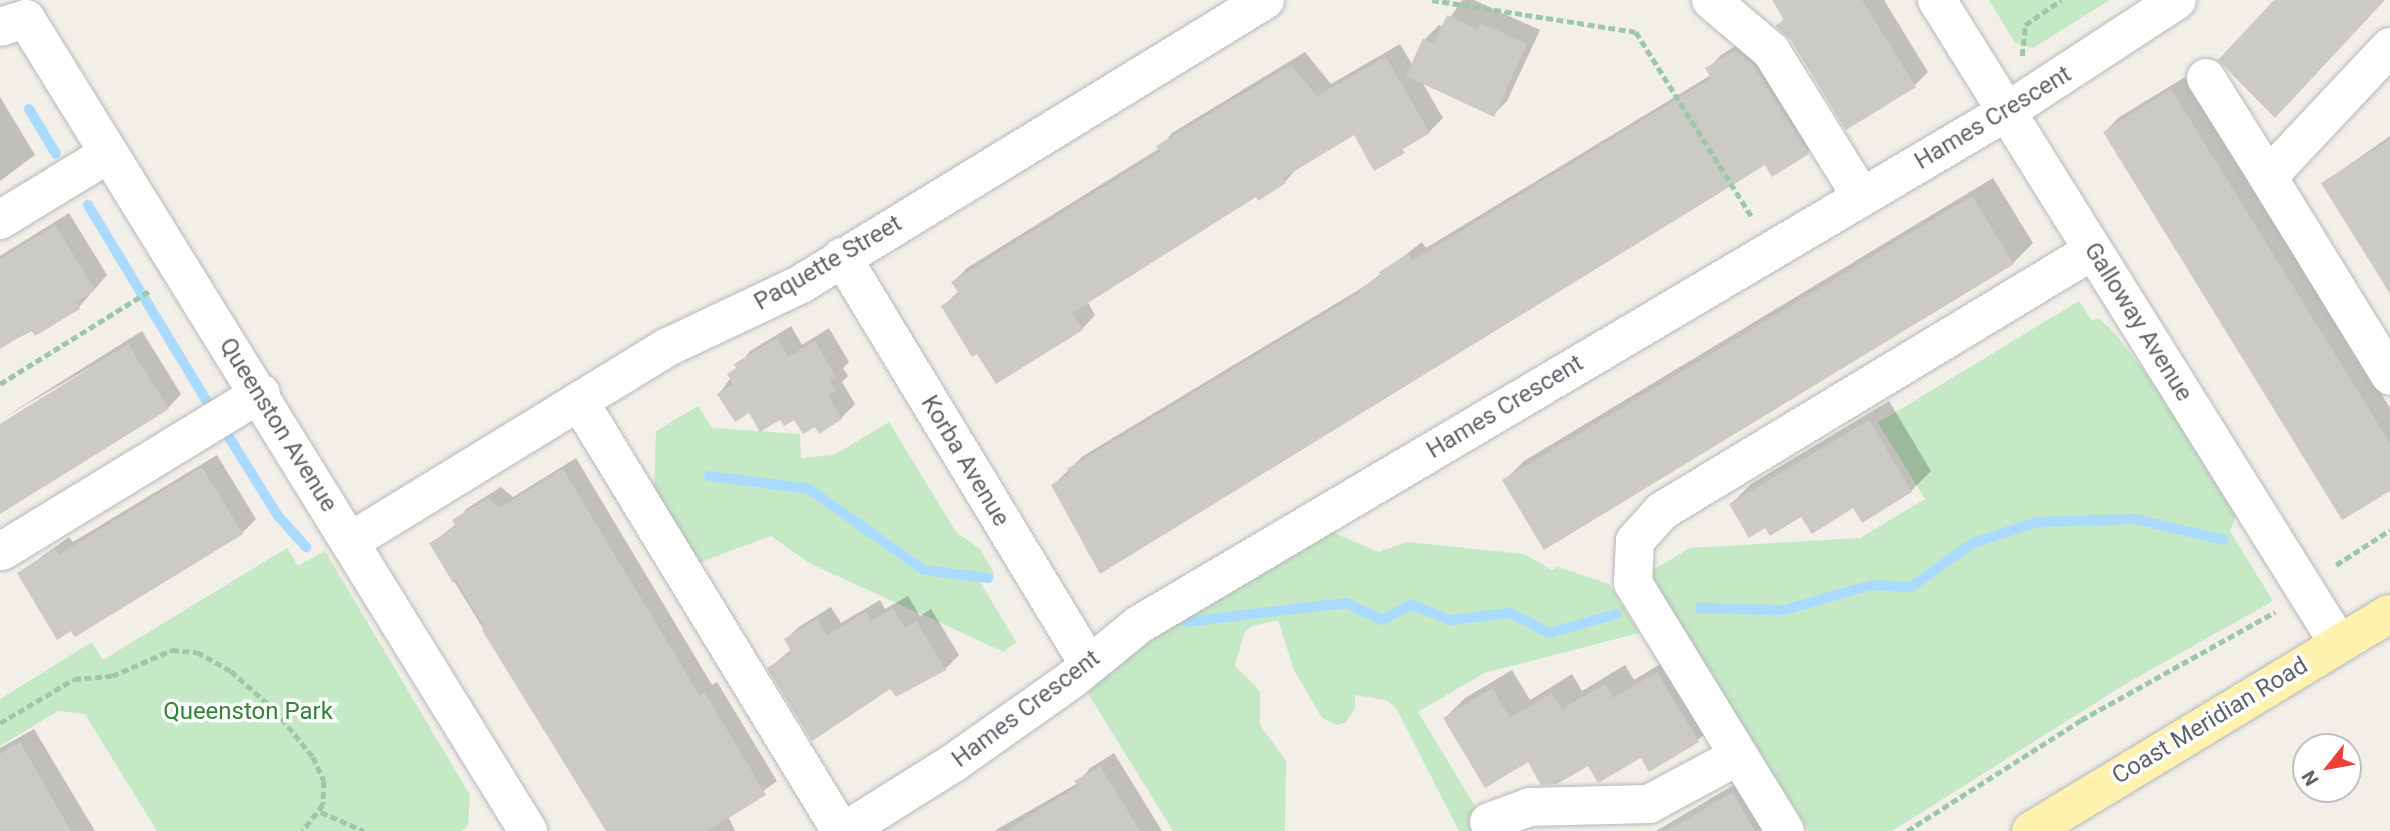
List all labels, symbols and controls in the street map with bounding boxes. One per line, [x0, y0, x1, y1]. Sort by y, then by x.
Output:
street label: Hames Crescent [1910, 60, 2076, 176]
street label: Paquette Street [749, 209, 907, 317]
street label: Galloway Avenue [2078, 237, 2198, 407]
street label: Queenston Avenue [213, 333, 343, 517]
street label: Hames Crescent [1422, 349, 1588, 465]
street label: Korba Avenue [915, 390, 1015, 532]
street label: Hames Crescent [947, 644, 1105, 774]
street label: Coast Meridian Road [2107, 651, 2313, 791]
park label: Queenston Park [163, 698, 333, 726]
north arrow [2292, 733, 2362, 803]
text: N [2297, 766, 2324, 790]

